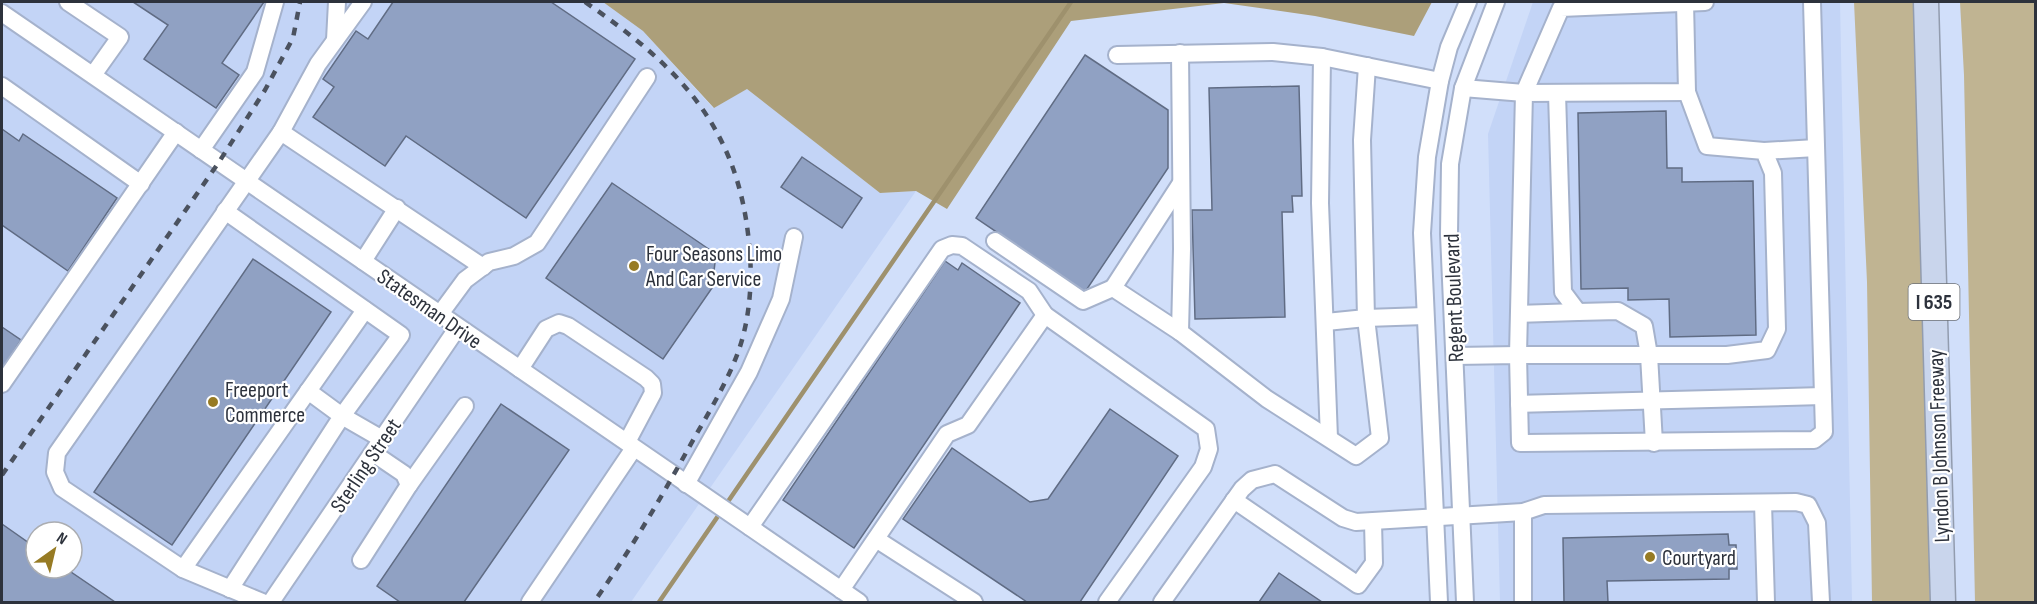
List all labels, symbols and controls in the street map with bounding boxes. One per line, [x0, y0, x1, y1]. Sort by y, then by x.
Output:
street label: Regent Boulevard [1439, 233, 1470, 363]
place label: Four Seasons Limo And Car Service [645, 241, 782, 293]
marker: Four Seasons Limo And Car Service [627, 259, 641, 273]
street label: Statesman Drive [372, 263, 487, 355]
road number: I 635 [1908, 284, 1960, 320]
street label: Lyndon B Johnson Freeway [1923, 348, 1956, 543]
place label: Freeport Commerce [225, 377, 305, 429]
marker: Freeport Commerce [206, 395, 220, 409]
street label: Sterling Street [325, 413, 408, 518]
north arrow [24, 520, 84, 580]
text: N [53, 529, 70, 549]
place label: Courtyard [1662, 545, 1736, 572]
marker: Courtyard [1643, 550, 1657, 564]

